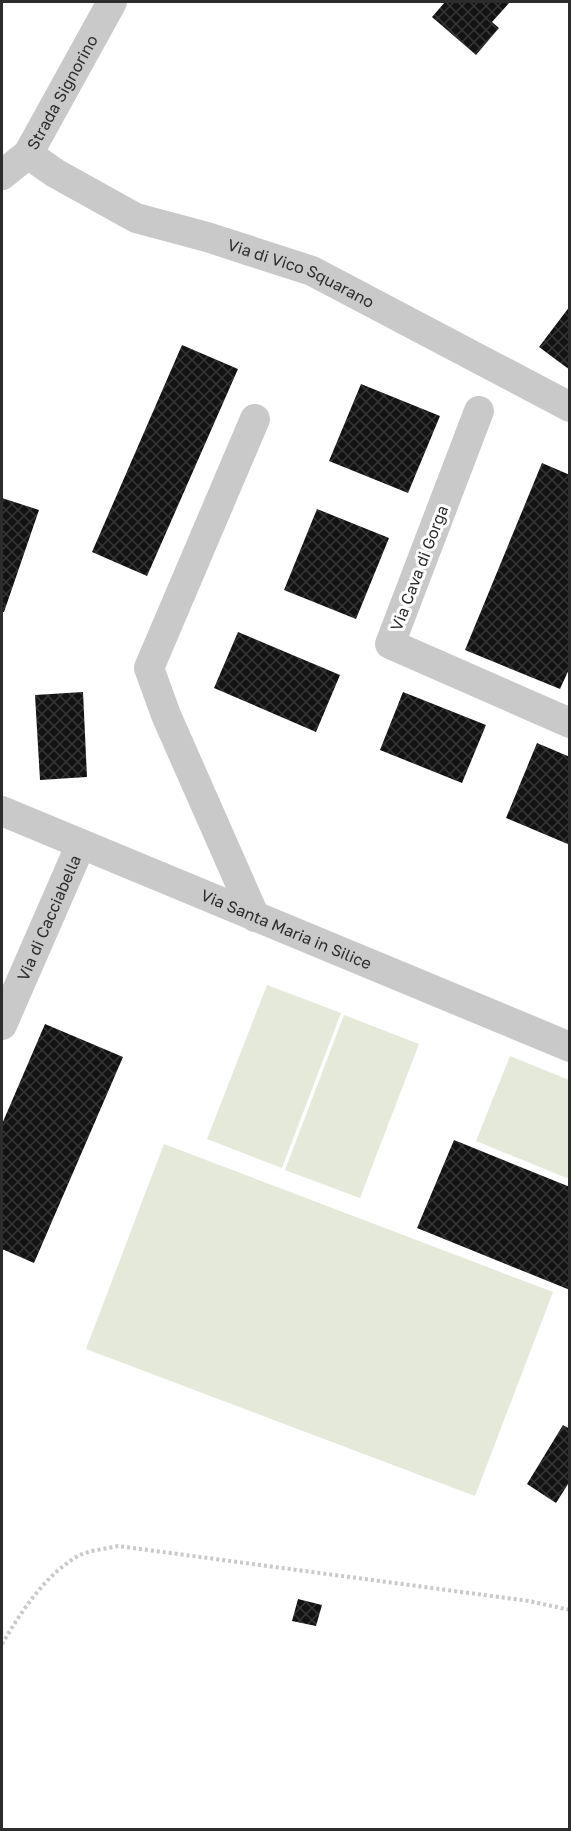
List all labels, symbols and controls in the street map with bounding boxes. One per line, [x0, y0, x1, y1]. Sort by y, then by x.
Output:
street label: Strada Signorino [22, 31, 102, 153]
street label: Via di Vico Squarano [225, 234, 378, 312]
street label: Via Cava di Gorga [386, 502, 452, 634]
street label: Via di Cacciabella [13, 852, 85, 984]
street label: Via Santa Maria in Silice [198, 885, 375, 974]

